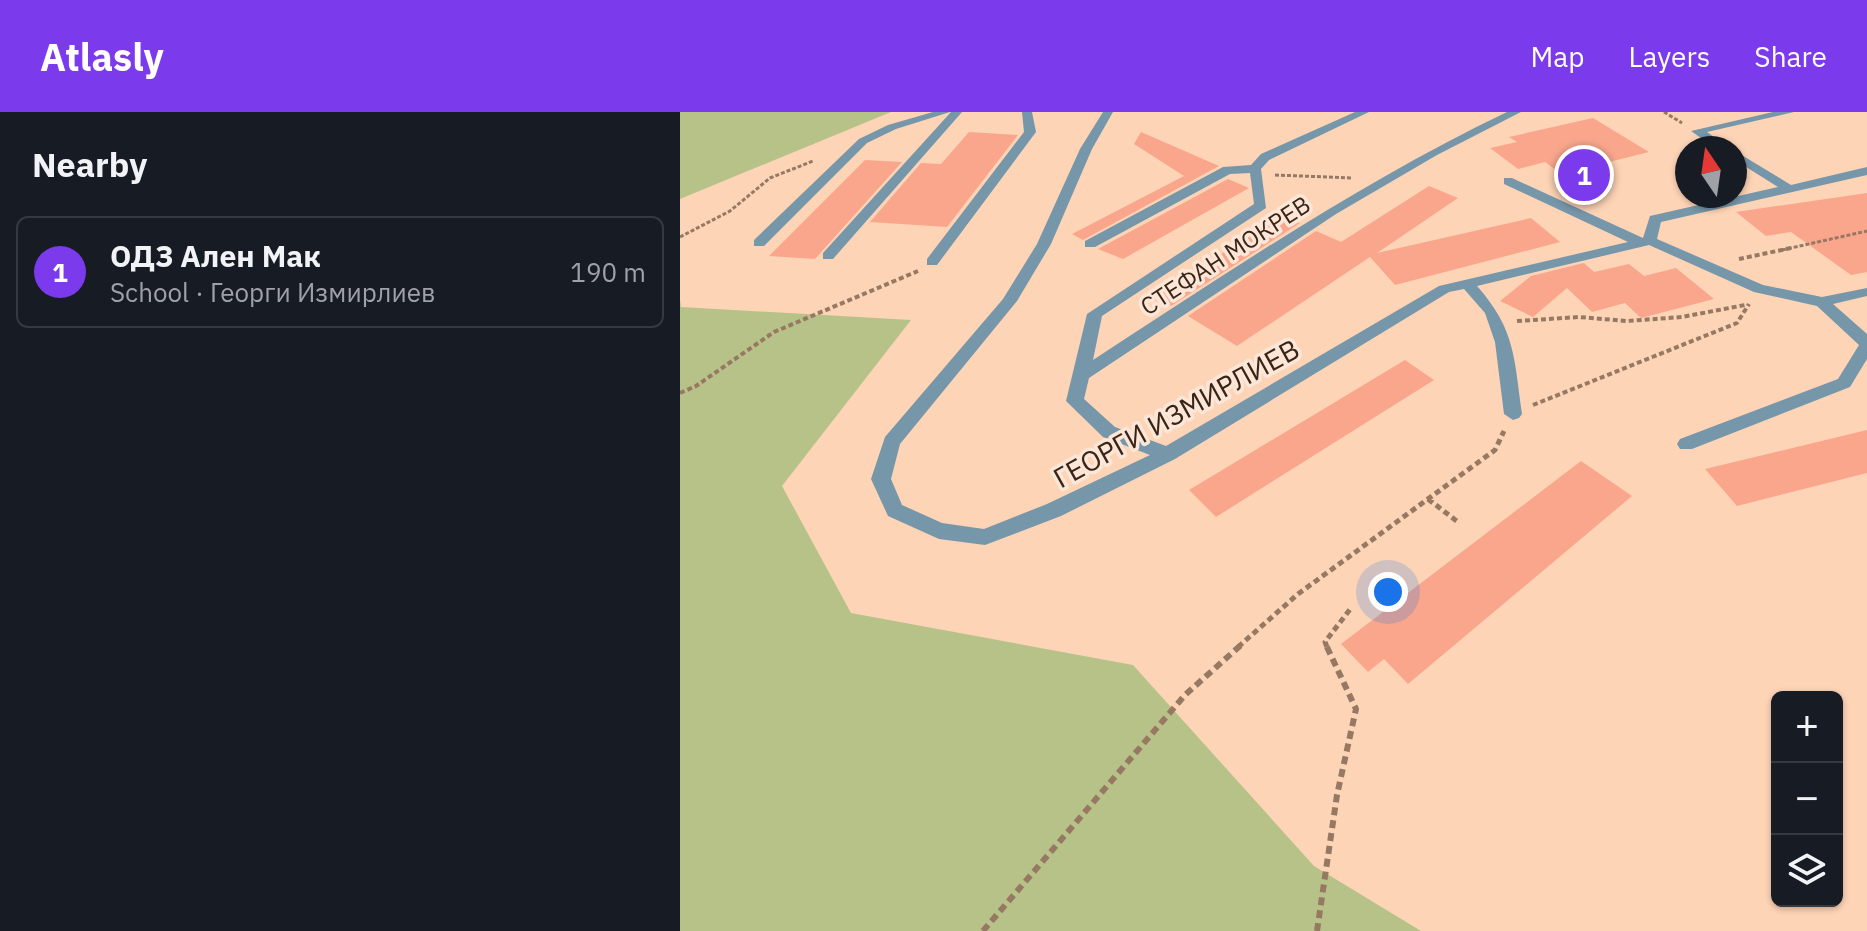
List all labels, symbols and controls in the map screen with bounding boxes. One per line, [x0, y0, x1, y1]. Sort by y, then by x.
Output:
text: Atlasly [40, 32, 164, 81]
text: Map [1530, 38, 1584, 75]
text: Layers [1628, 38, 1710, 75]
text: Share [1754, 38, 1827, 75]
north arrow [1675, 136, 1747, 208]
text: Nearby [32, 142, 147, 186]
pin: 1 [1558, 145, 1610, 205]
street label: СТЕФАН МОКРЕВ [1134, 188, 1316, 322]
text: ОДЗ Ален Мак [110, 236, 321, 275]
text: 1 [52, 255, 68, 289]
text: 190 m [570, 255, 646, 289]
text: School · Георги Измирлиев [110, 275, 436, 309]
street label: ГЕОРГИ ИЗМИРЛИЕВ [1047, 330, 1305, 496]
your location [1368, 572, 1408, 612]
map controls [1771, 691, 1843, 907]
button: + [1771, 691, 1843, 763]
button: − [1771, 763, 1843, 835]
button: layers [1771, 835, 1843, 907]

